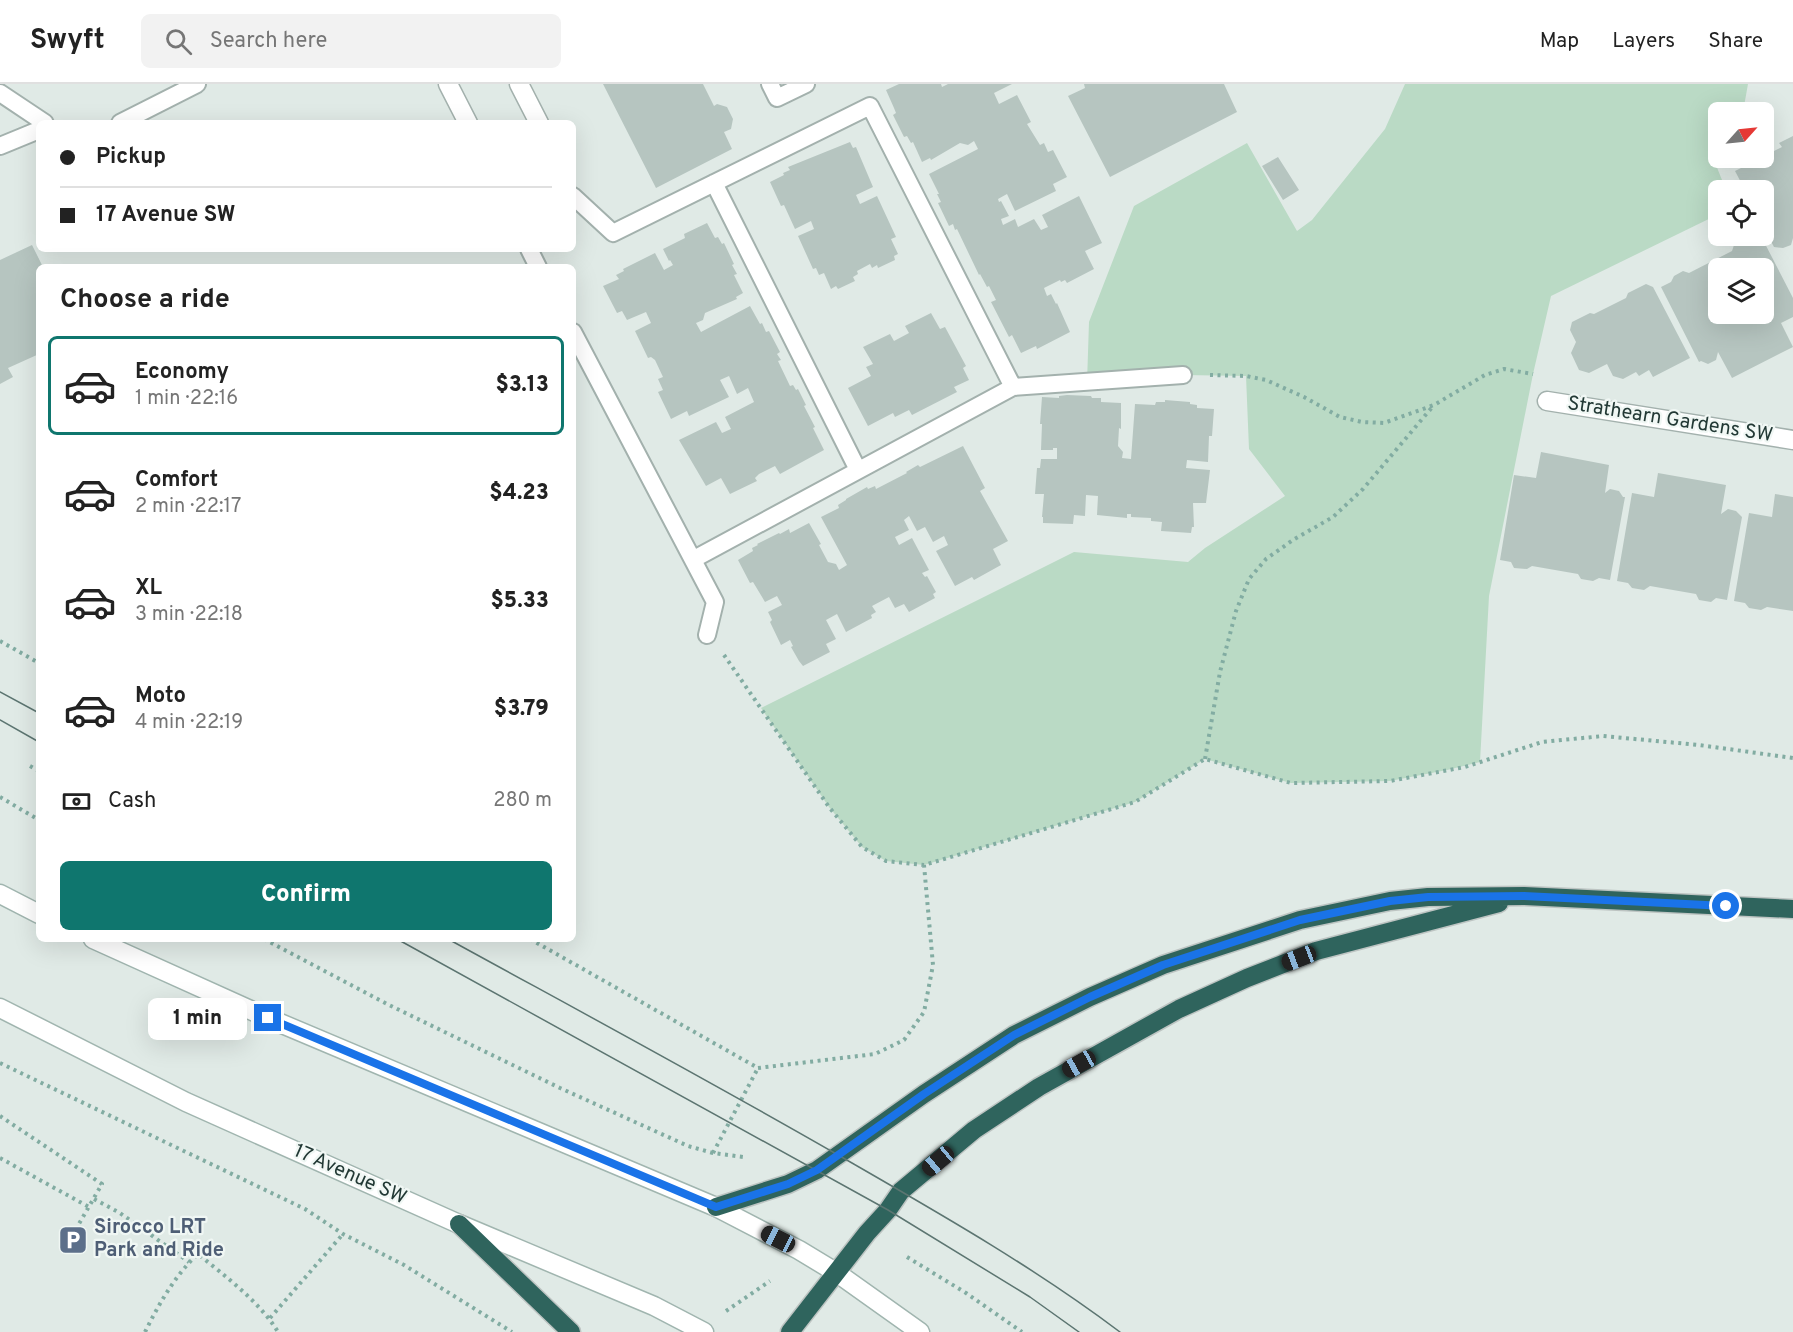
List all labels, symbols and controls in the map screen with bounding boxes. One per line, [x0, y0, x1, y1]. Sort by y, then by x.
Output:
search box [141, 14, 561, 68]
text: Swyft [30, 23, 105, 59]
icon: search [162, 25, 195, 58]
text: Search here [210, 28, 327, 55]
text: Map [1540, 28, 1579, 55]
text: Layers [1612, 28, 1675, 55]
text: Share [1708, 28, 1763, 55]
north arrow [1708, 102, 1774, 168]
map controls [1708, 102, 1774, 324]
text: Pickup [96, 144, 166, 171]
button: locate [1708, 180, 1774, 246]
text: 17 Avenue SW [96, 202, 235, 229]
button: layers [1708, 258, 1774, 324]
text: Choose a ride [60, 283, 230, 317]
icon: car [63, 359, 117, 413]
text: Economy [135, 359, 229, 386]
text: $3.13 [495, 372, 549, 399]
text: 1 min · 22:16 [135, 386, 238, 412]
street label: Strathearn Gardens SW [1565, 391, 1775, 449]
icon: car [63, 467, 117, 521]
text: Comfort [135, 467, 218, 494]
text: $4.23 [489, 480, 549, 507]
text: 2 min · 22:17 [135, 494, 241, 520]
icon: car [63, 575, 117, 629]
text: XL [135, 575, 162, 602]
text: $5.33 [490, 588, 549, 615]
text: 3 min · 22:18 [135, 602, 243, 628]
icon: car [63, 683, 117, 737]
text: Moto [135, 683, 186, 710]
text: $3.79 [494, 696, 549, 723]
text: 4 min · 22:19 [135, 710, 243, 736]
icon: cash [60, 785, 93, 818]
text: Cash [108, 788, 157, 815]
text: 280 m [493, 788, 552, 814]
button: Confirm [60, 861, 552, 930]
route start [1712, 892, 1739, 919]
car [1279, 943, 1319, 973]
callout: 1 min [148, 997, 247, 1039]
route end [254, 1004, 281, 1031]
text: 1 min [173, 1006, 222, 1032]
car [1059, 1047, 1099, 1081]
street label: 17 Avenue SW [290, 1139, 410, 1211]
car [918, 1143, 958, 1179]
place label: Sirocco LRT Park and Ride [94, 1215, 224, 1264]
car [758, 1223, 798, 1255]
parking icon: Sirocco LRT Park and Ride [57, 1224, 89, 1256]

